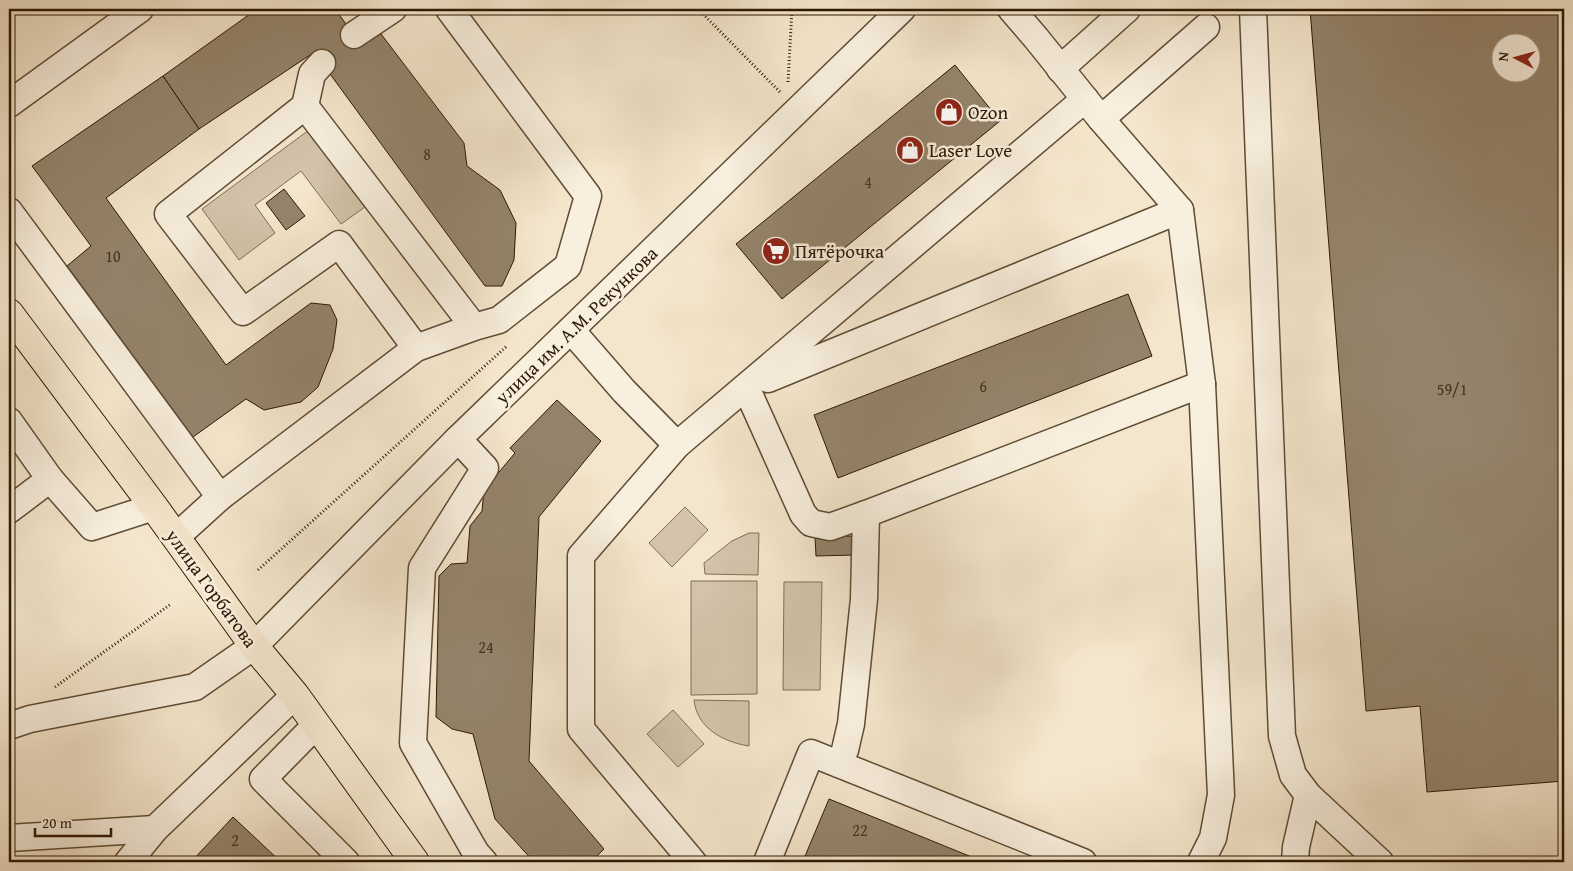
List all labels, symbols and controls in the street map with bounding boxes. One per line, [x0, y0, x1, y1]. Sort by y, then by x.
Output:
north arrow [1490, 32, 1540, 82]
text: N [1493, 50, 1514, 62]
shop icon: Ozon [934, 97, 964, 127]
place label: Ozon [968, 98, 1009, 126]
shop icon: Laser Love [895, 135, 925, 165]
place label: Laser Love [929, 136, 1012, 164]
house number: 8 [423, 142, 431, 166]
house number: 4 [864, 170, 872, 194]
supermarket icon: Пятёрочка [761, 236, 791, 266]
place label: Пятёрочка [795, 237, 884, 265]
street label: улица им. А.М. Рекункова [488, 240, 664, 411]
house number: 10 [105, 244, 121, 268]
house number: 6 [979, 374, 987, 398]
house number: 59/1 [1437, 377, 1467, 401]
street label: улица Горбатова [159, 522, 265, 653]
house number: 24 [478, 635, 494, 659]
scale bar [35, 806, 111, 838]
text: 20 m [42, 812, 73, 833]
house number: 22 [852, 818, 868, 842]
house number: 2 [231, 828, 239, 852]

